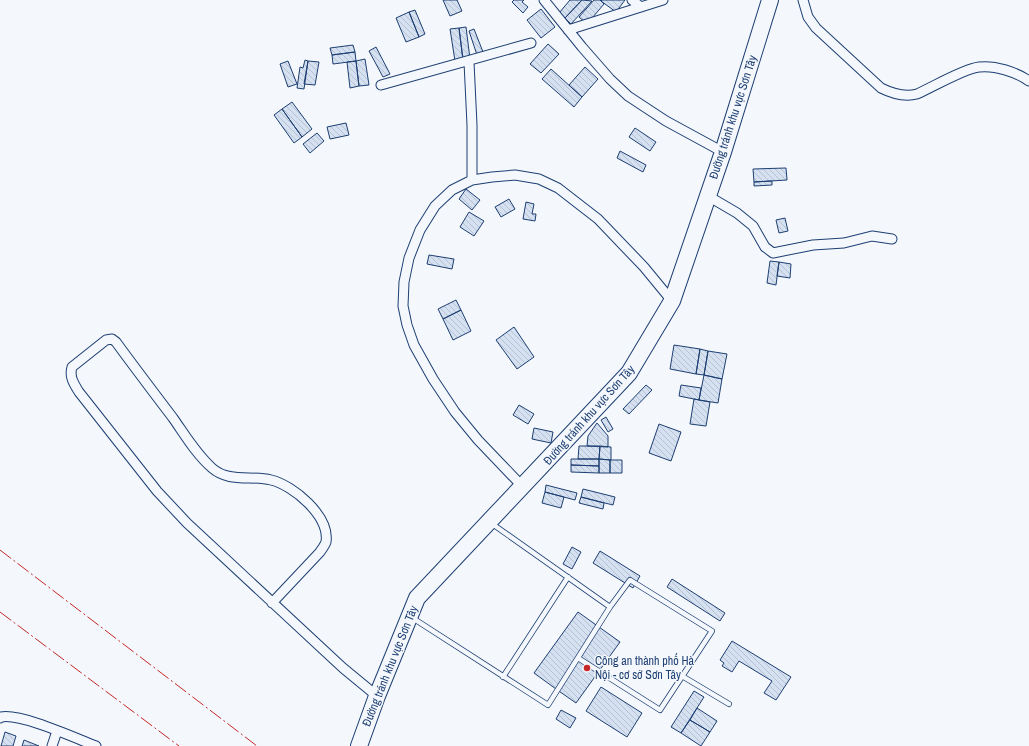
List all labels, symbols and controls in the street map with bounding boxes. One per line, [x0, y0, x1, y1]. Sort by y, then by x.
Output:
street label: Đường tránh khu vực Sơn Tây [705, 53, 761, 181]
street label: Đường tránh khu vực Sơn Tây [540, 362, 638, 468]
street label: Đường tránh khu vực Sơn Tây [358, 603, 422, 729]
place label: Công an thành phố Hà Nội - cơ sở Sơn Tây [595, 653, 695, 683]
marker: Công an thành phố Hà Nội - cơ sở Sơn Tây [582, 663, 592, 673]

